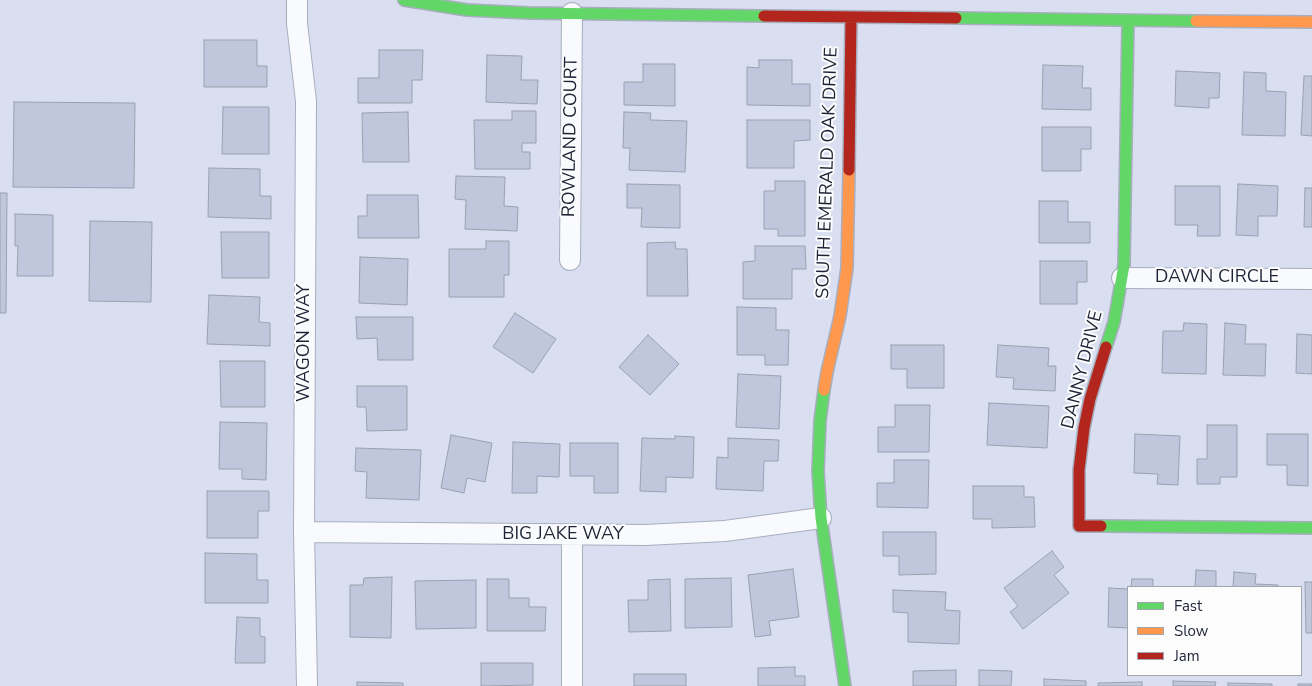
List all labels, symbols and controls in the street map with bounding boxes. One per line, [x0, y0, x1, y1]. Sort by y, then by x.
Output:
street label: SOUTH EMERALD OAK DRIVE [813, 47, 843, 299]
street label: ROWLAND COURT [559, 57, 583, 217]
street label: DAWN CIRCLE [1155, 267, 1279, 289]
street label: WAGON WAY [294, 284, 316, 402]
street label: DANNY DRIVE [1058, 309, 1108, 431]
street label: BIG JAKE WAY [502, 524, 624, 546]
legend [1127, 586, 1302, 676]
text: Fast [1174, 596, 1202, 616]
text: Slow [1174, 621, 1208, 641]
text: Jam [1174, 646, 1200, 666]

